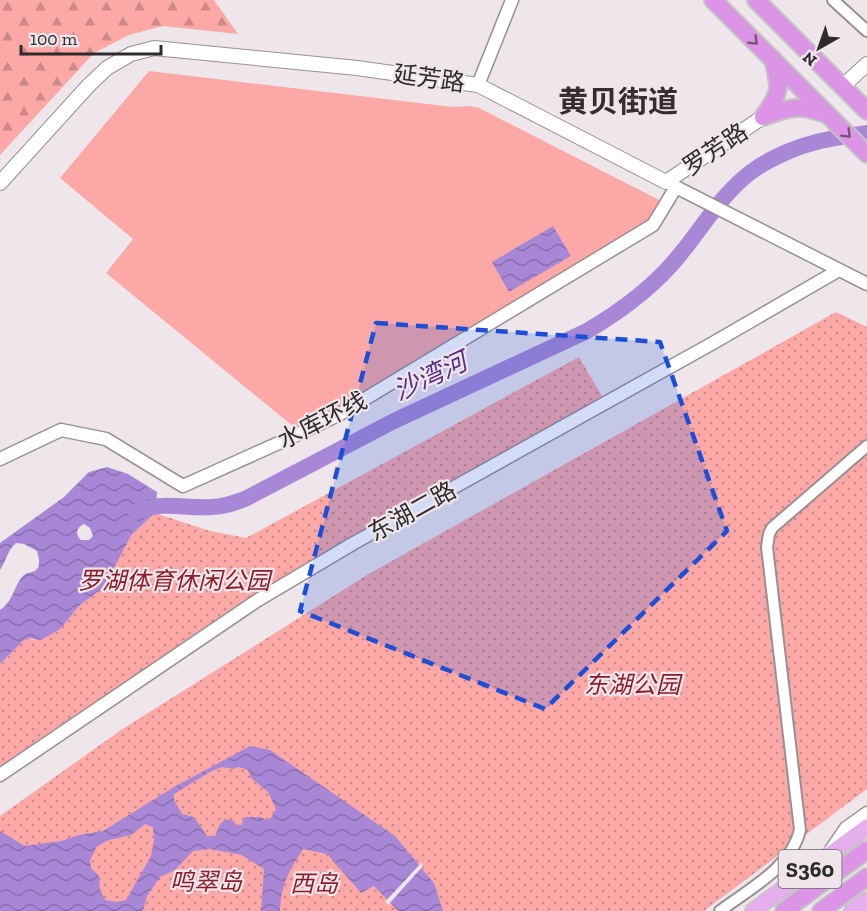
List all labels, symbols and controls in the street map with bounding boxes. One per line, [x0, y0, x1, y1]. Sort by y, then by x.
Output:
scale bar [21, 18, 160, 56]
north arrow [789, 18, 849, 78]
text: 100 m [30, 28, 78, 50]
one-way arrow [747, 33, 758, 44]
text: N [799, 48, 820, 70]
street label: 延芳路 [391, 59, 467, 97]
district label: 黄贝街道 [558, 84, 678, 120]
street label: 罗芳路 [677, 117, 753, 181]
one-way arrow [840, 127, 851, 138]
water label: 沙湾河 [388, 343, 477, 407]
street label: 水库环线 [273, 385, 371, 455]
street label: 东湖二路 [363, 475, 461, 547]
park label: 罗湖体育休闲公园 [78, 566, 273, 595]
park label: 东湖公园 [584, 670, 683, 699]
road number: S360 [778, 850, 842, 888]
park label: 鸣翠岛 [170, 867, 243, 896]
park label: 西岛 [290, 869, 339, 898]

